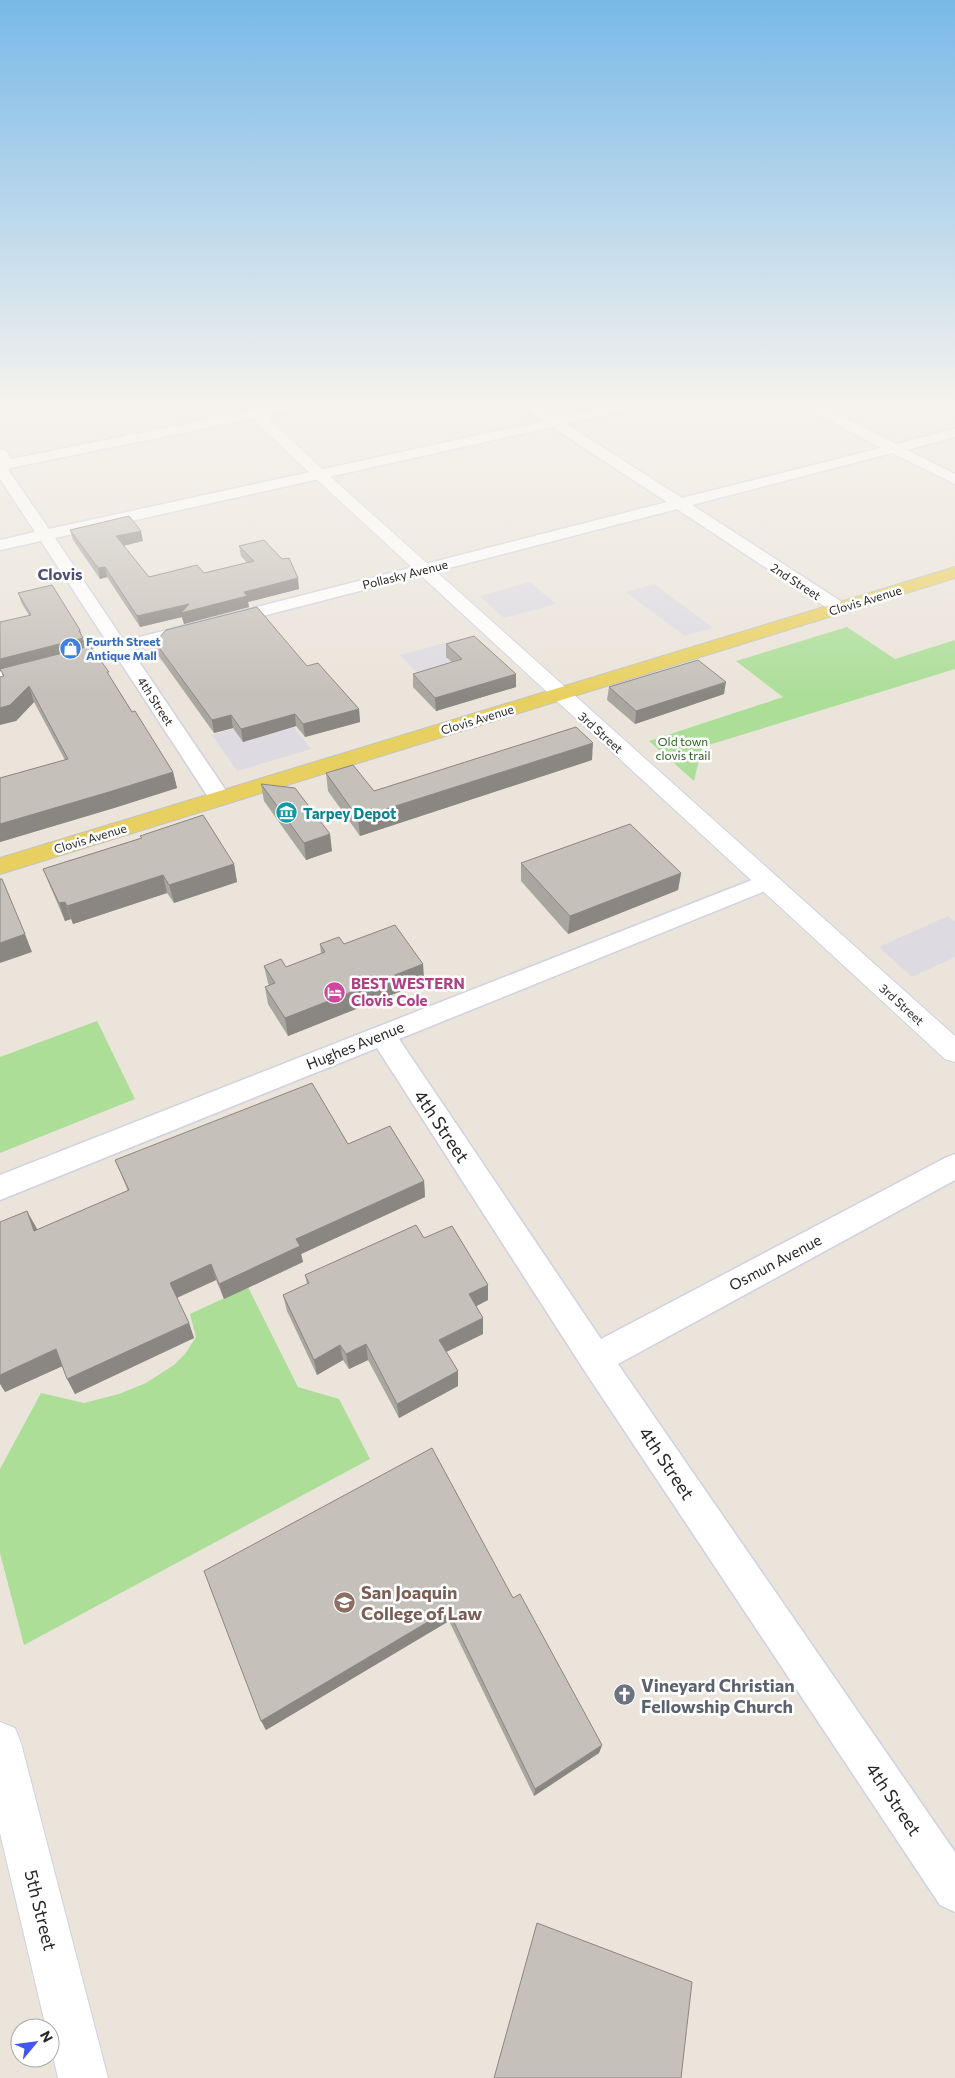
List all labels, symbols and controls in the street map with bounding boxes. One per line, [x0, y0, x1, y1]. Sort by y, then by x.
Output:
street label: Pollasky Avenue [361, 557, 449, 591]
street label: 2nd Street [768, 560, 824, 602]
district label: Clovis [37, 564, 83, 583]
street label: Clovis Avenue [827, 582, 903, 618]
place label: Fourth Street Antique Mall [86, 634, 161, 662]
shop icon: Fourth Street Antique Mall [58, 636, 82, 660]
street label: 4th Street [135, 674, 177, 728]
street label: Clovis Avenue [439, 701, 515, 737]
street label: 3rd Street [576, 709, 626, 756]
park label: Old town clovis trail [656, 734, 710, 762]
museum icon: Tarpey Depot [275, 801, 299, 825]
place label: Tarpey Depot [303, 804, 396, 822]
street label: Clovis Avenue [52, 820, 128, 856]
place label: BEST WESTERN Clovis Cole [351, 974, 465, 1009]
hotel icon: BEST WESTERN Clovis Cole [323, 980, 347, 1004]
street label: 3rd Street [877, 981, 927, 1028]
street label: Hughes Avenue [303, 1017, 407, 1073]
street label: 4th Street [410, 1086, 474, 1166]
street label: Osmun Avenue [726, 1230, 824, 1294]
street label: 4th Street [635, 1423, 699, 1503]
place label: San Joaquin College of Law [361, 1581, 482, 1624]
school or university icon: San Joaquin College of Law [333, 1590, 357, 1614]
place label: Vineyard Christian Fellowship Church [641, 1674, 795, 1717]
church icon: Vineyard Christian Fellowship Church [613, 1683, 637, 1707]
street label: 4th Street [862, 1759, 926, 1839]
street label: 5th Street [20, 1867, 62, 1953]
north arrow [10, 2018, 60, 2068]
text: N [37, 2028, 57, 2045]

